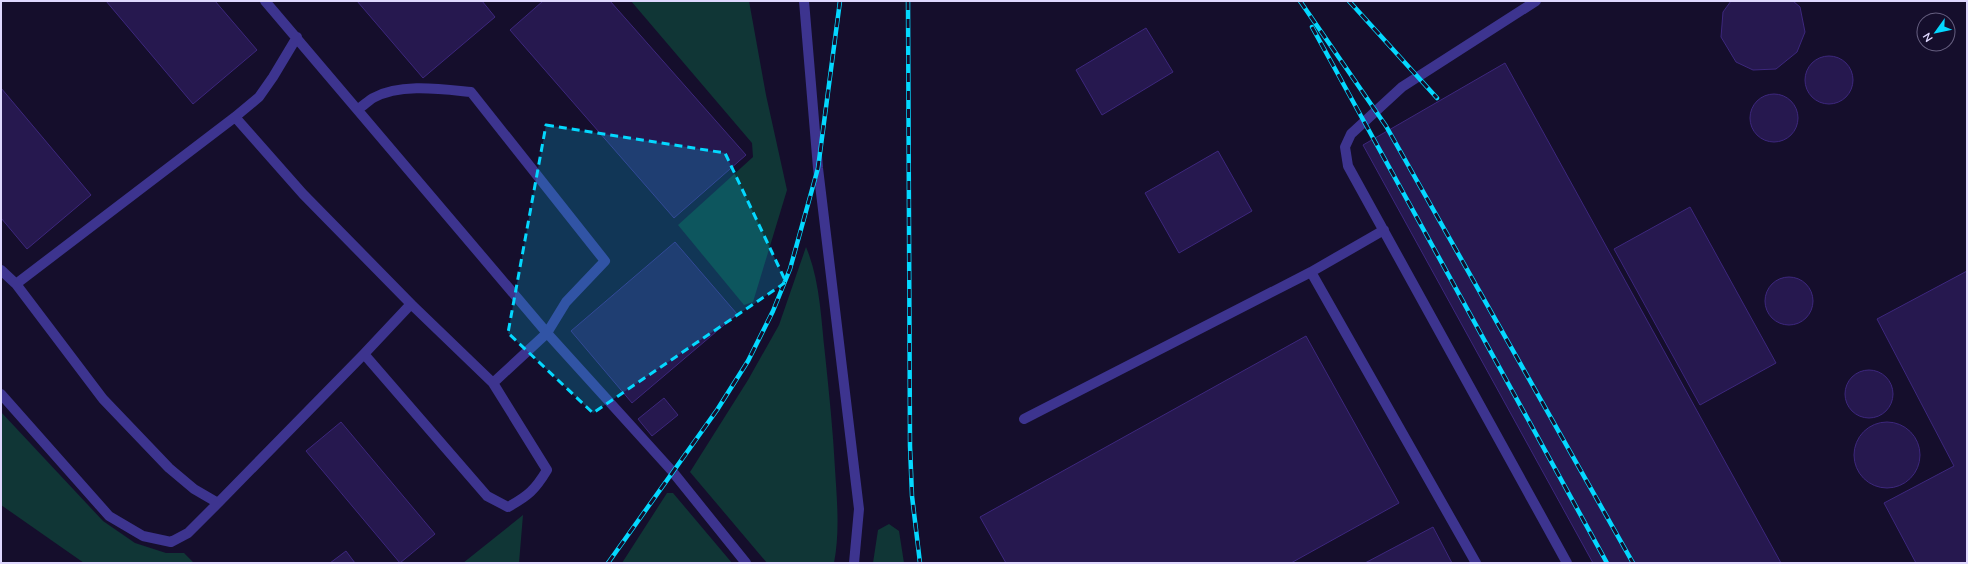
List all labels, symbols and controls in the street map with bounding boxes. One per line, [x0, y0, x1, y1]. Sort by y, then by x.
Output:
north arrow [1916, 12, 1956, 52]
text: N [1919, 30, 1936, 45]

